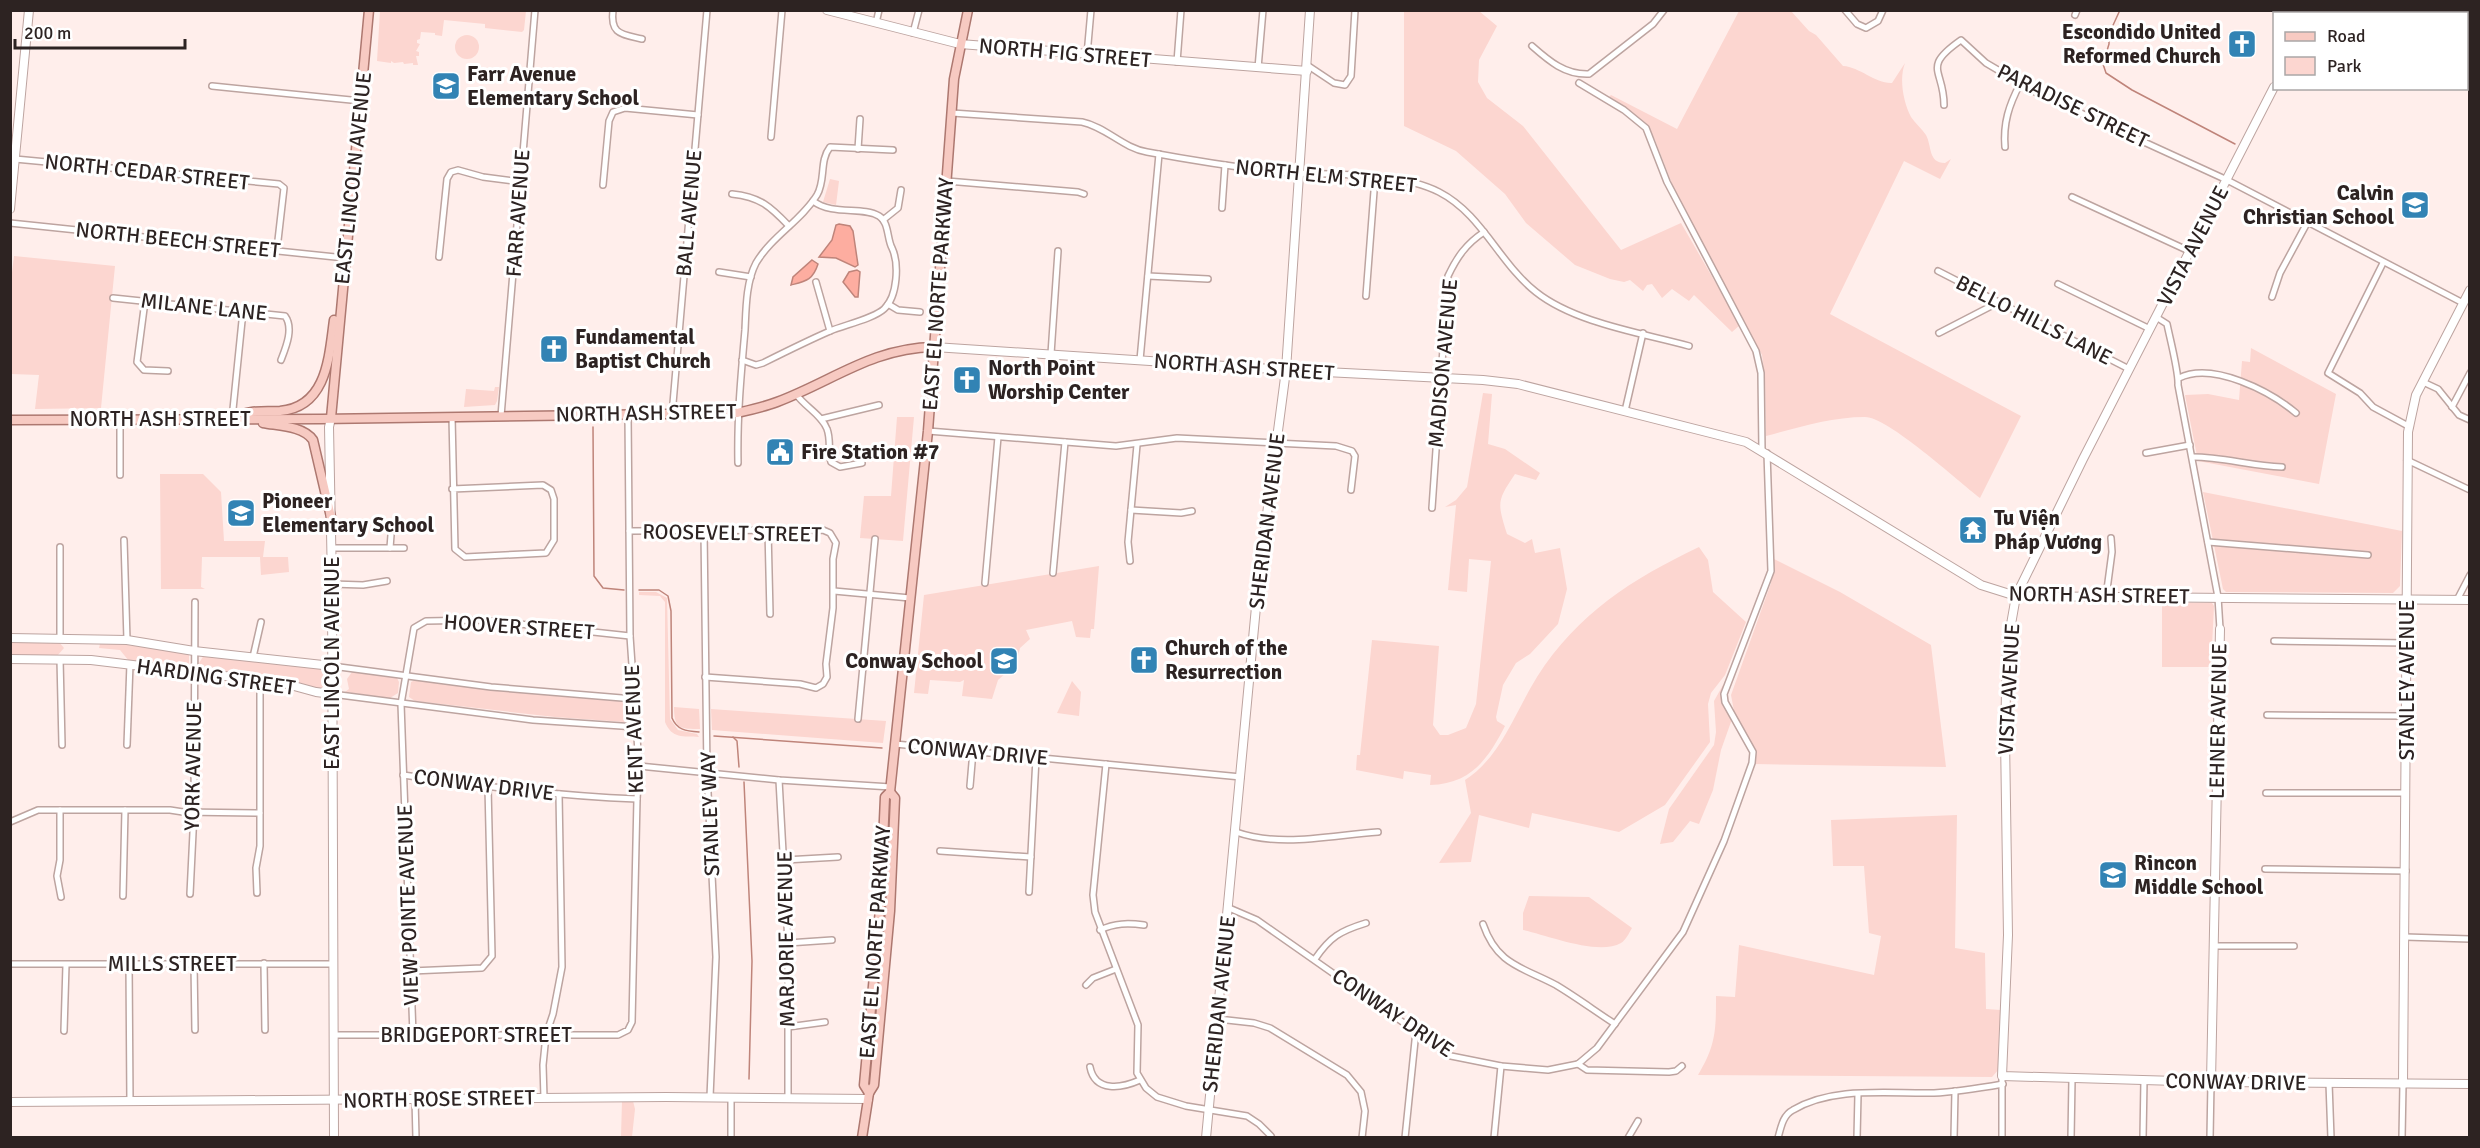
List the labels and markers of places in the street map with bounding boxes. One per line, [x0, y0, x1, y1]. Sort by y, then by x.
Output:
place label: Escondido United Reformed Church [2062, 19, 2221, 69]
church icon: Escondido United Reformed Church [2226, 28, 2258, 60]
place label: Farr Avenue Elementary School [467, 61, 639, 111]
school or university icon: Farr Avenue Elementary School [430, 70, 462, 102]
place label: Calvin Christian School [2243, 180, 2394, 230]
school or university icon: Calvin Christian School [2399, 189, 2431, 221]
place label: Fundamental Baptist Church [575, 324, 711, 374]
church icon: Fundamental Baptist Church [538, 333, 570, 365]
place label: North Point Worship Center [988, 355, 1130, 405]
church icon: North Point Worship Center [951, 364, 983, 396]
public building icon: Fire Station #7 [764, 436, 796, 468]
place label: Fire Station #7 [801, 439, 939, 465]
place label: Pioneer Elementary School [262, 488, 434, 538]
school or university icon: Pioneer Elementary School [225, 497, 257, 529]
place label: Tu Viện Pháp Vương [1994, 505, 2102, 555]
temple icon: Tu Viện Pháp Vương [1957, 514, 1989, 546]
place label: Church of the Resurrection [1165, 635, 1288, 685]
church icon: Church of the Resurrection [1128, 644, 1160, 676]
school or university icon: Conway School [988, 645, 1020, 677]
place label: Conway School [845, 648, 983, 674]
place label: Rincon Middle School [2134, 850, 2264, 900]
school or university icon: Rincon Middle School [2097, 859, 2129, 891]

